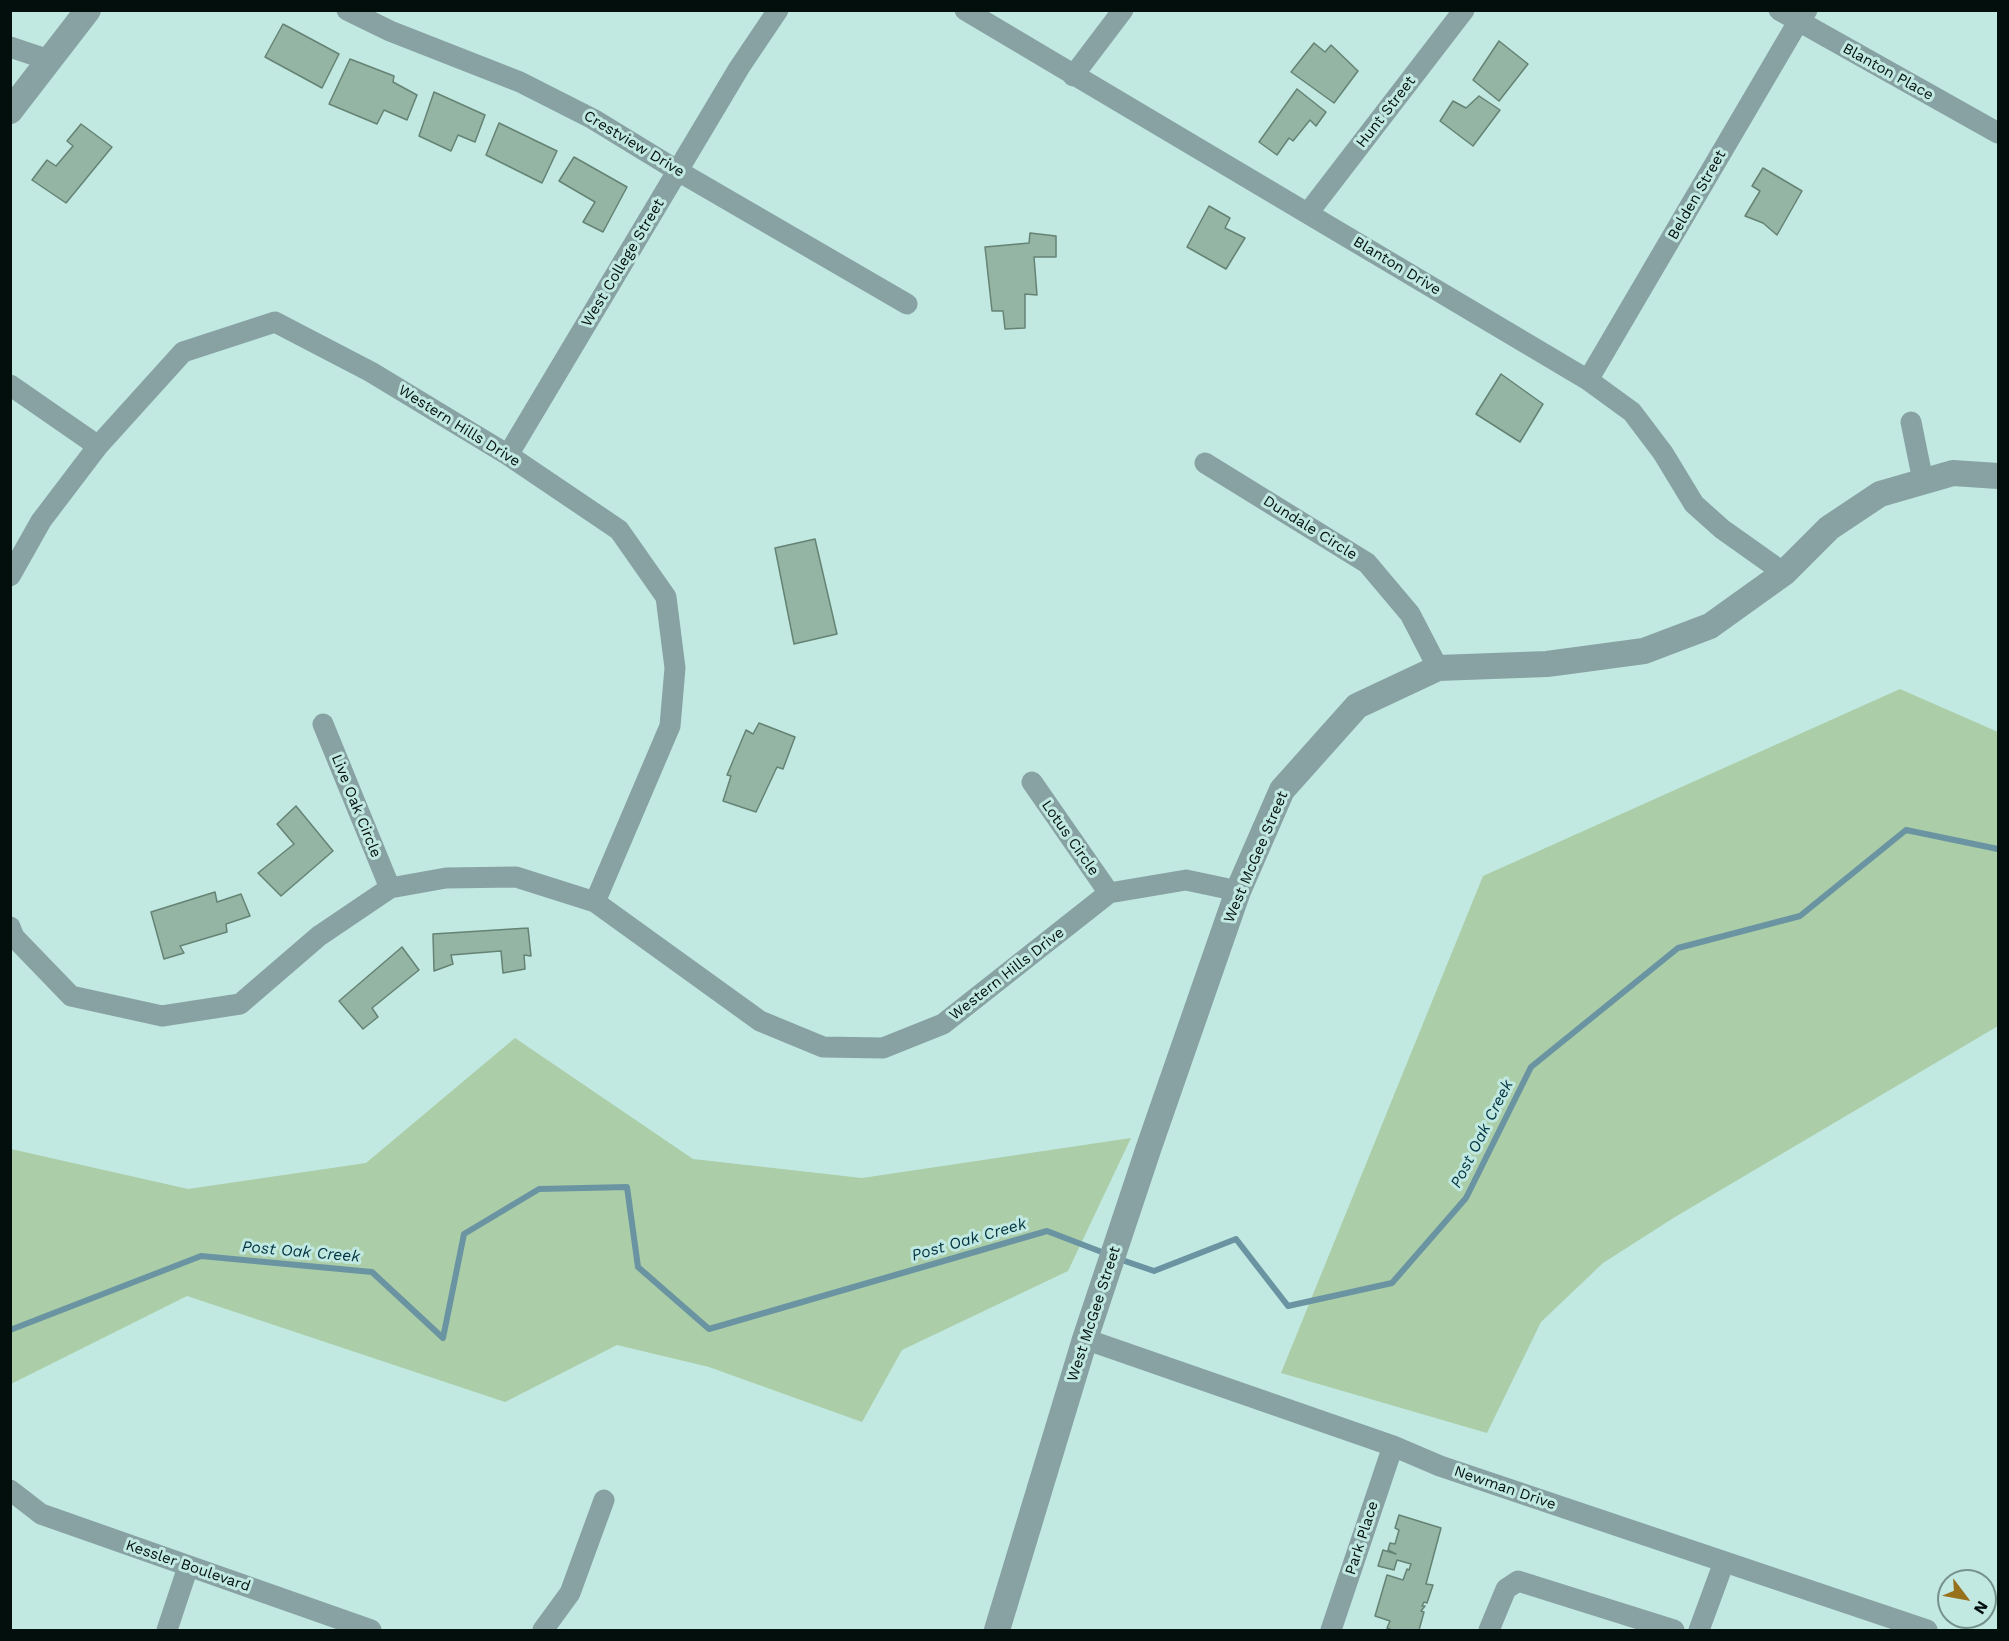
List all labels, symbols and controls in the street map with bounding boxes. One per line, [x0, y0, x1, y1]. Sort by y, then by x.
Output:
street label: Blanton Place [1839, 40, 1937, 104]
street label: Hunt Street [1352, 73, 1420, 151]
street label: Crestview Drive [580, 107, 688, 181]
street label: Belden Street [1664, 147, 1730, 243]
street label: West College Street [578, 196, 668, 330]
street label: Blanton Drive [1350, 233, 1444, 299]
street label: Western Hills Drive [395, 381, 523, 471]
street label: Dundale Circle [1260, 492, 1360, 564]
street label: Live Oak Circle [327, 752, 385, 860]
street label: West McGee Street [1220, 788, 1292, 926]
street label: Lotus Circle [1037, 797, 1103, 879]
street label: Western Hills Drive [946, 924, 1068, 1024]
water label: Post Oak Creek [1447, 1077, 1517, 1191]
water label: Post Oak Creek [909, 1214, 1029, 1266]
water label: Post Oak Creek [241, 1237, 361, 1267]
street label: West McGee Street [1064, 1244, 1124, 1384]
street label: Newman Drive [1452, 1462, 1558, 1514]
street label: Park Place [1342, 1499, 1382, 1577]
street label: Kessler Boulevard [123, 1536, 253, 1596]
north arrow [1937, 1569, 1997, 1629]
text: N [1970, 1598, 1992, 1618]

